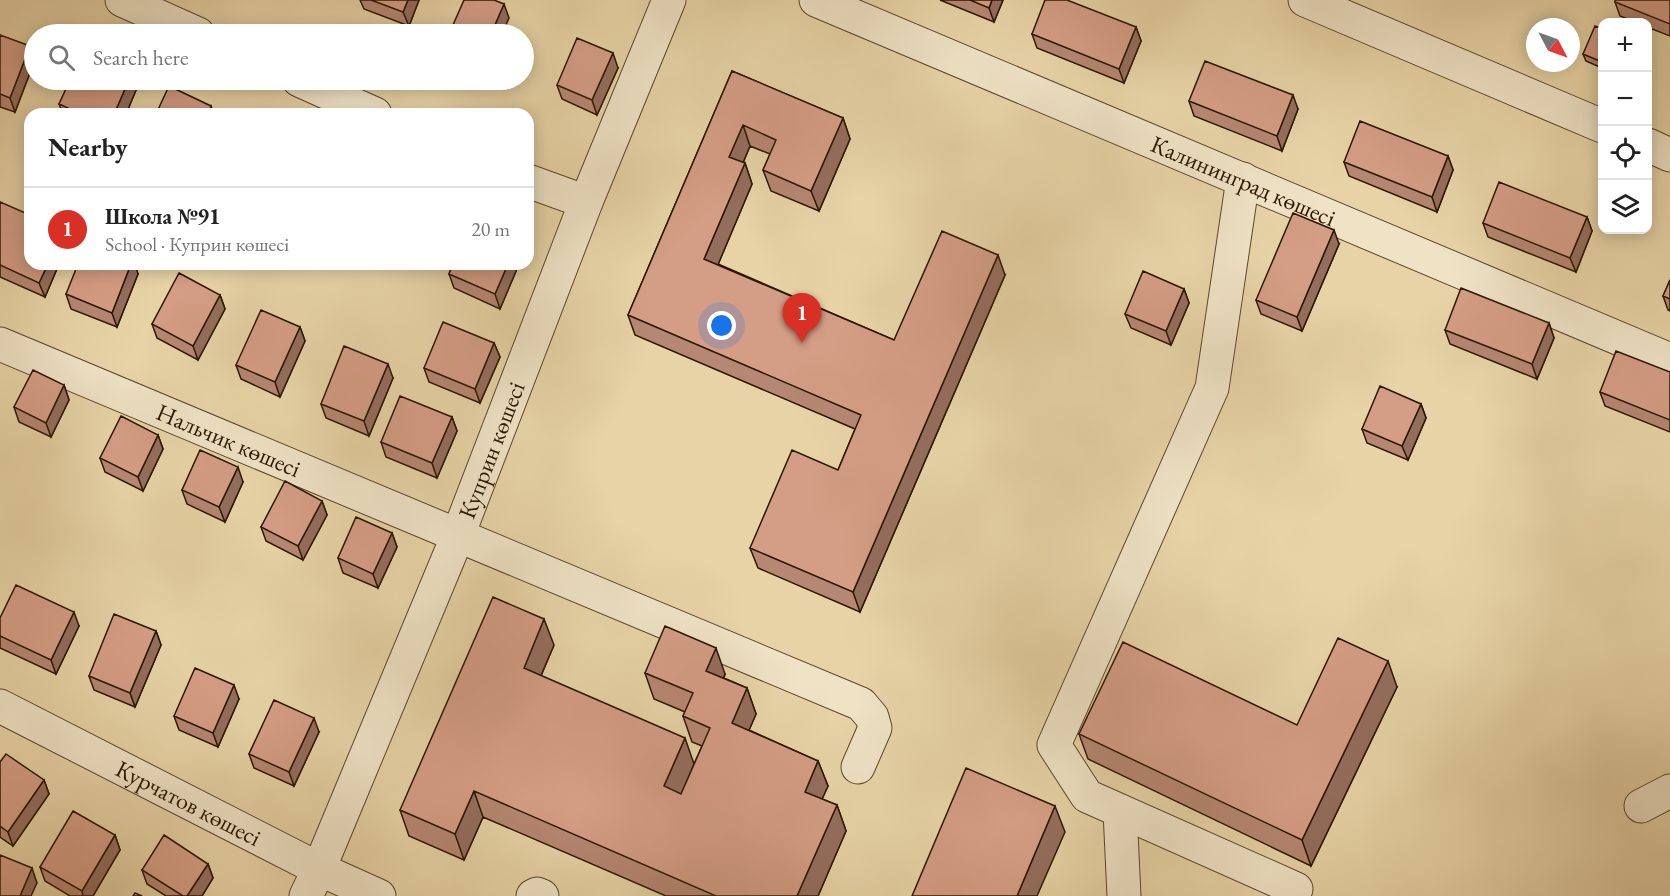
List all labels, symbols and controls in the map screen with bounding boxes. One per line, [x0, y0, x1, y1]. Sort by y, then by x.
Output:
north arrow [1526, 18, 1580, 72]
map controls [1598, 18, 1652, 234]
button: + [1598, 18, 1652, 72]
search box [24, 24, 534, 90]
icon: search [45, 41, 78, 74]
text: Search here [93, 43, 188, 72]
button: − [1598, 72, 1652, 126]
button: locate [1598, 126, 1652, 180]
street label: Калининград көшесі [1147, 128, 1341, 233]
text: Nearby [48, 130, 128, 164]
button: layers [1598, 180, 1652, 234]
text: Школа №91 [105, 202, 220, 231]
text: 1 [62, 216, 73, 242]
text: 20 m [471, 216, 510, 242]
text: School · Куприн көшесі [105, 231, 289, 257]
pin: 1 [782, 294, 822, 343]
your location [707, 311, 736, 340]
street label: Куприн көшесі [450, 377, 531, 523]
street label: Нальчик көшесі [152, 396, 306, 484]
street label: Курчатов көшесі [111, 752, 267, 853]

